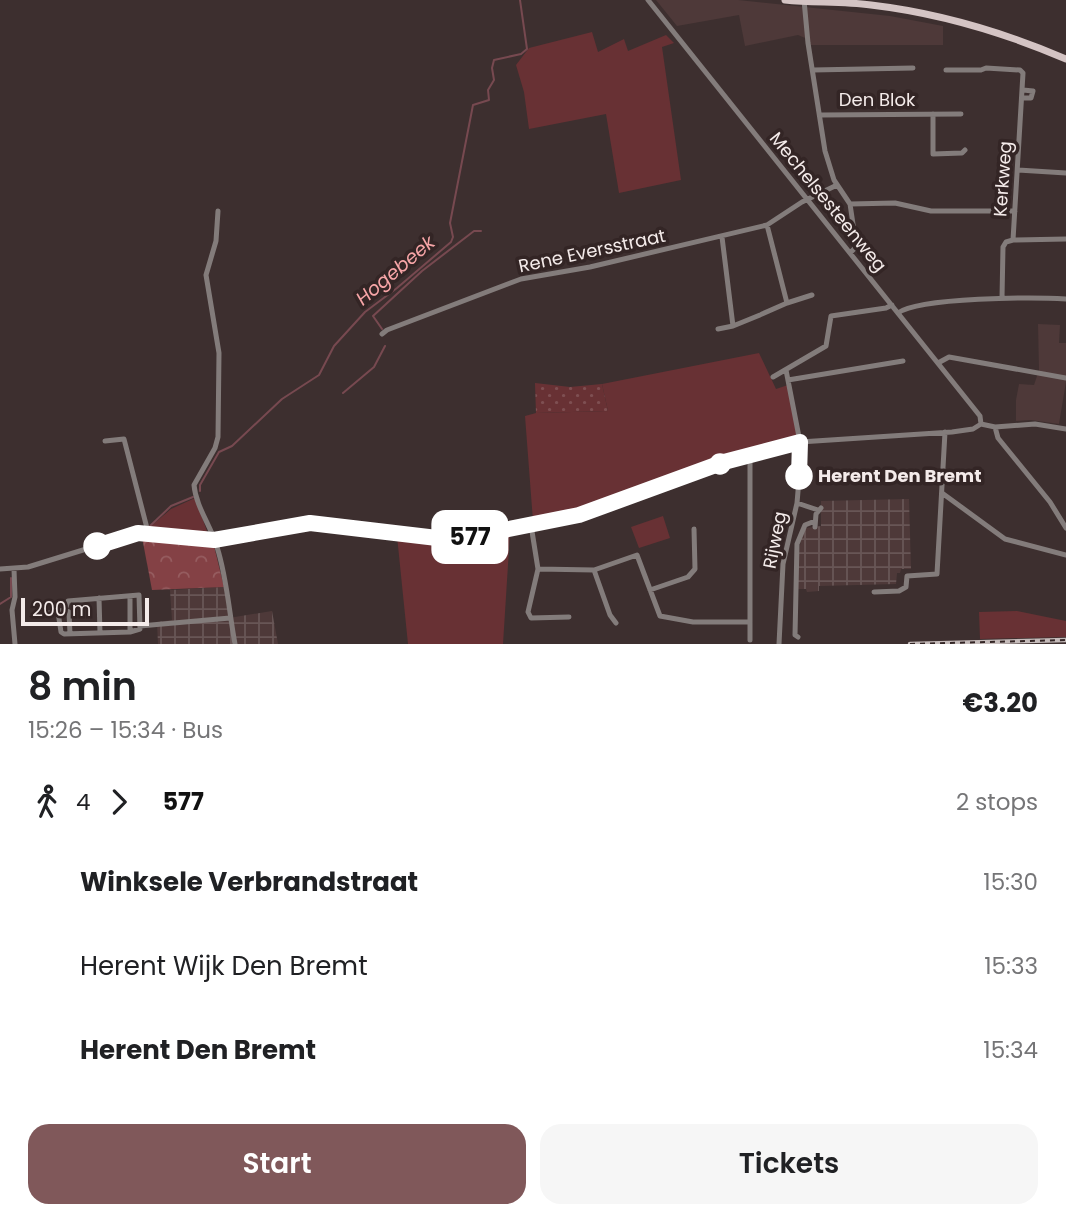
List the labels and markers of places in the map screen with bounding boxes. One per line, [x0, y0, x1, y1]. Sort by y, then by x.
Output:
unlabelled marker [710, 454, 730, 474]
marker: Herent Den Bremt [786, 463, 812, 489]
place label: Herent Den Bremt [818, 463, 981, 488]
unlabelled marker [84, 533, 110, 559]

